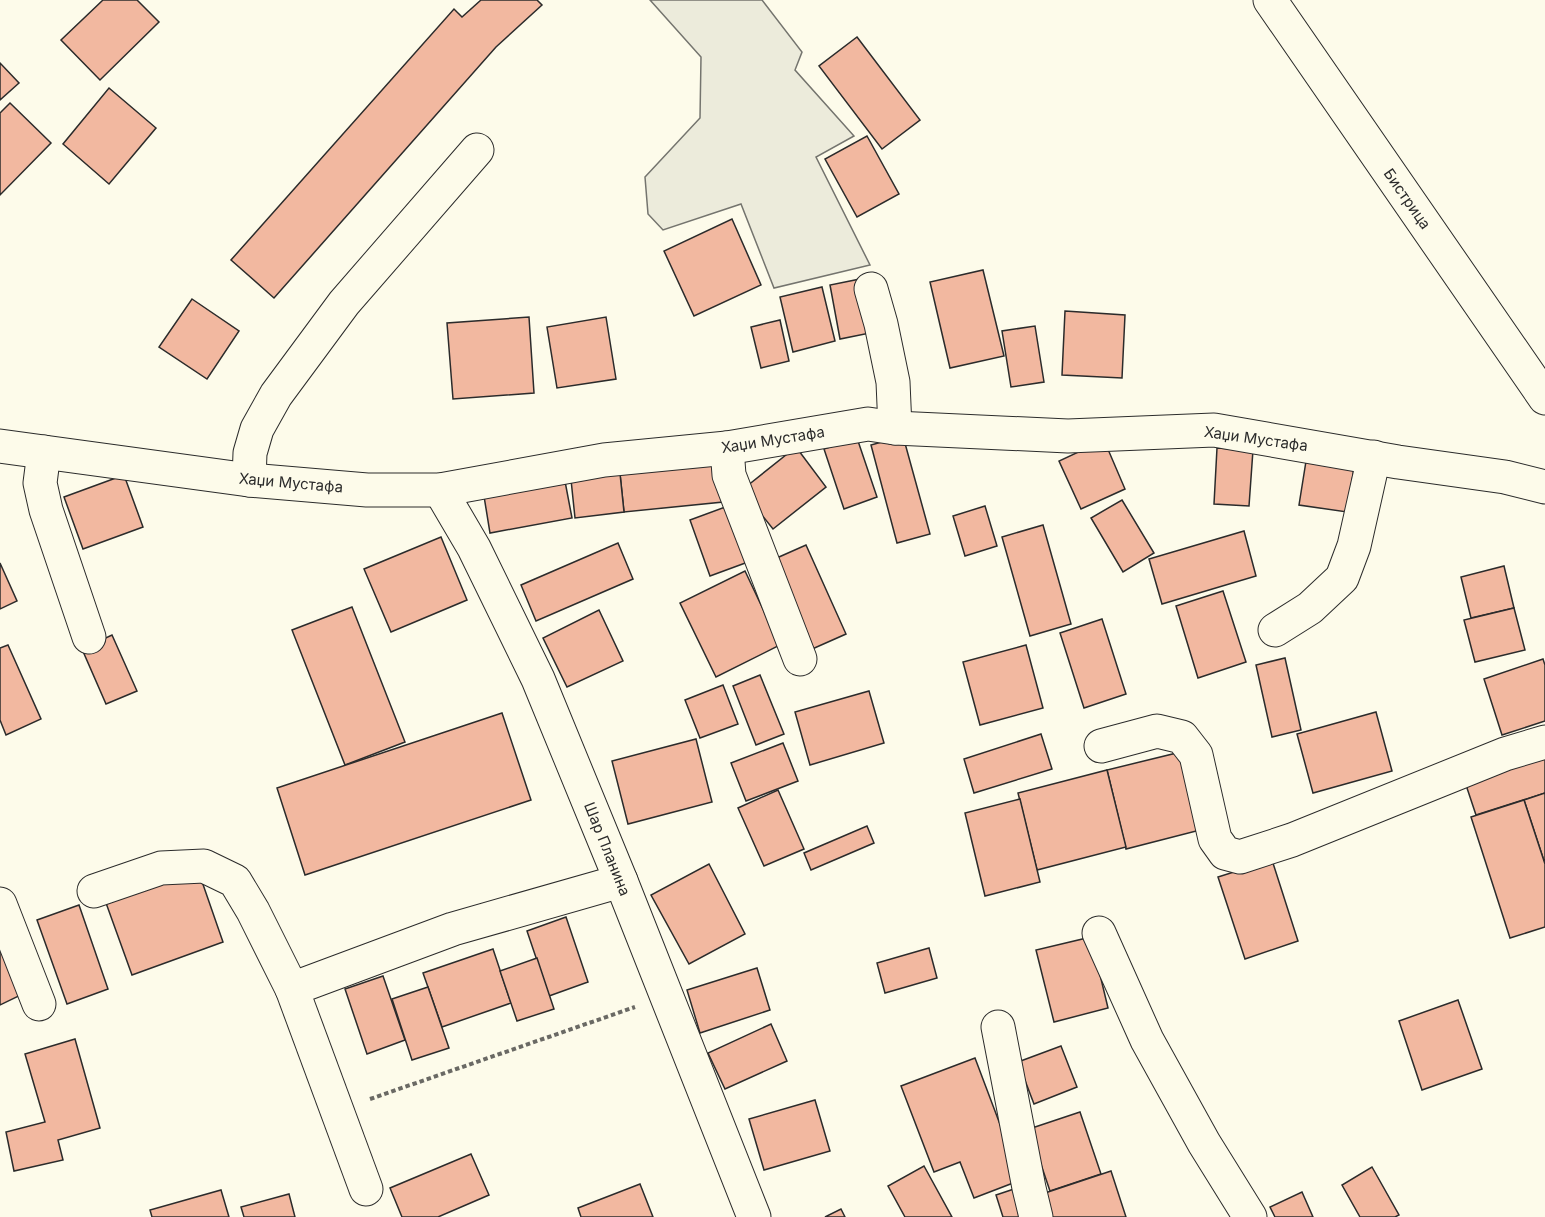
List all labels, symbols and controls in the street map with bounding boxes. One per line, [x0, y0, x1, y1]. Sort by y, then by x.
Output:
street label: Бистрица [1380, 165, 1435, 233]
street label: Хаџи Мустафа [720, 422, 826, 457]
street label: Хаџи Мустафа [1203, 422, 1309, 455]
street label: Хаџи Мустафа [238, 468, 344, 497]
street label: Шар Планина [580, 799, 635, 898]

